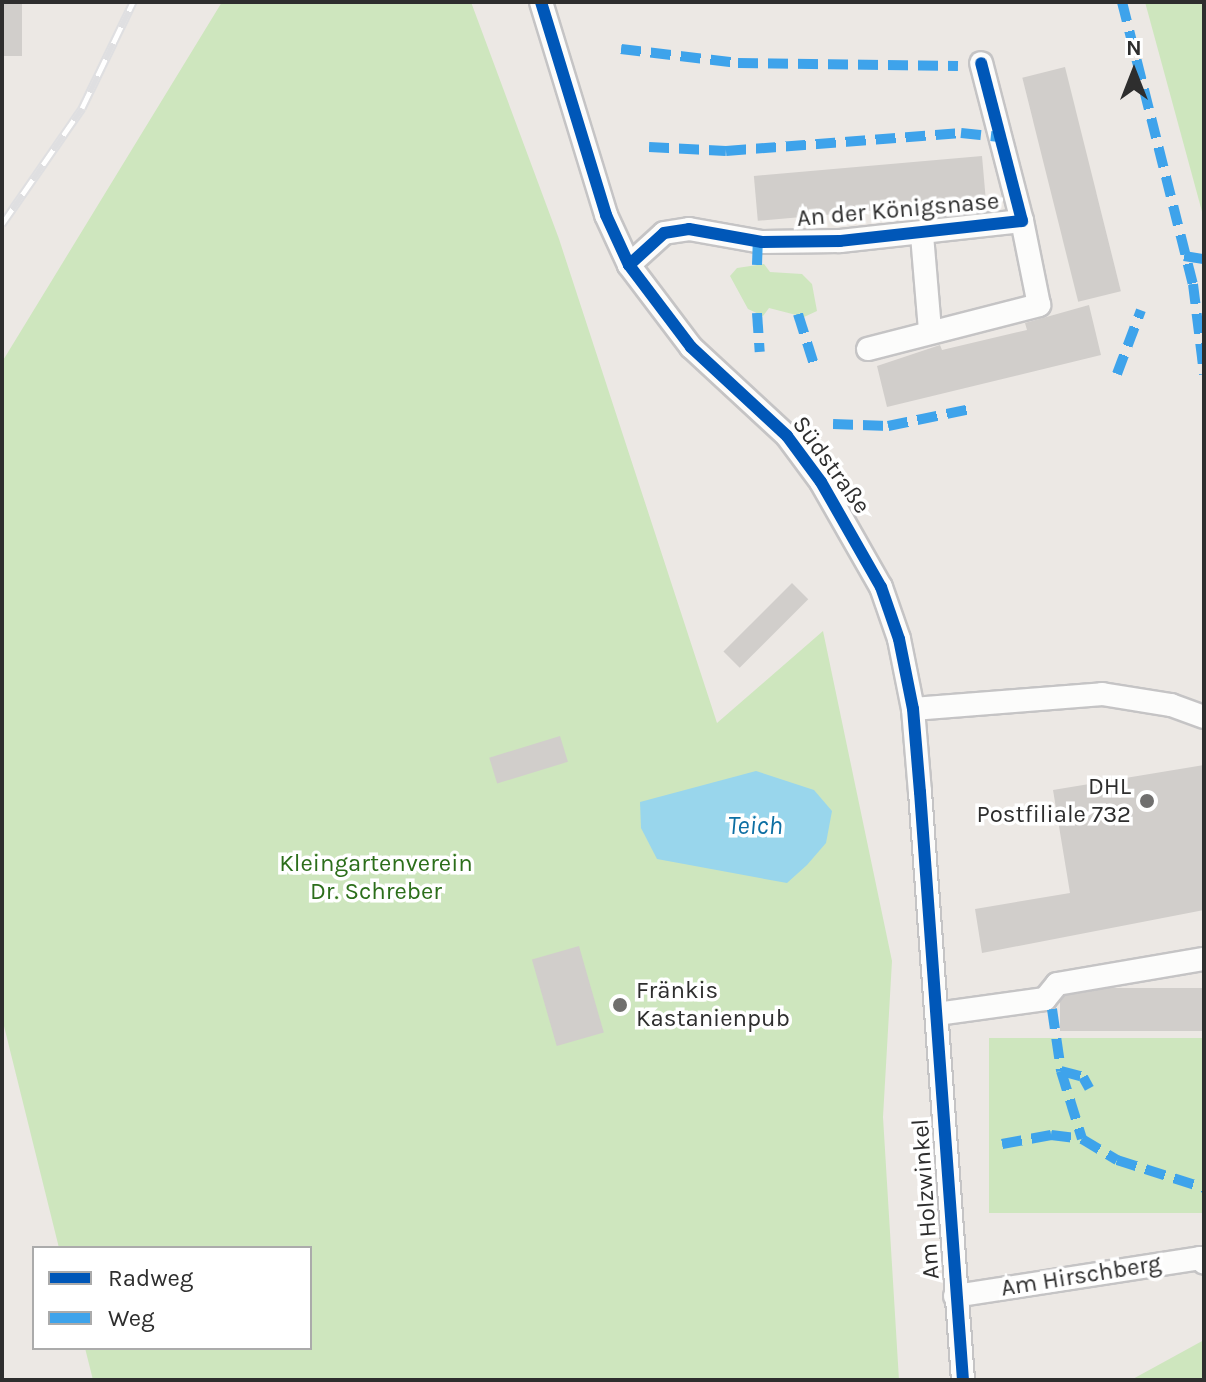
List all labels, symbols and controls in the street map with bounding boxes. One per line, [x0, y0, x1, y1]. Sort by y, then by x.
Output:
north arrow [1094, 32, 1174, 112]
text: N [1126, 35, 1142, 61]
street label: An der Königsnase [796, 187, 1000, 233]
street label: Südstraße [786, 410, 876, 520]
place label: DHL Postfiliale 732 [976, 773, 1131, 829]
marker: DHL Postfiliale 732 [1138, 792, 1156, 810]
water label: Teich [727, 810, 783, 842]
park label: Kleingartenverein Dr. Schreber [279, 850, 473, 906]
place label: Fränkis Kastanienpub [636, 977, 790, 1033]
marker: Fränkis Kastanienpub [611, 996, 629, 1014]
street label: Am Holzwinkel [906, 1118, 946, 1280]
legend [32, 1246, 312, 1350]
street label: Am Hirschberg [999, 1249, 1163, 1303]
text: Radweg [108, 1264, 193, 1292]
text: Weg [108, 1304, 155, 1332]

